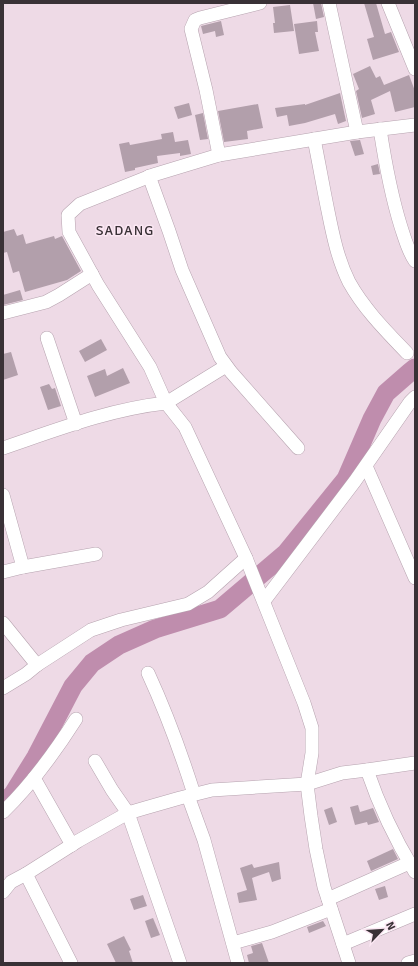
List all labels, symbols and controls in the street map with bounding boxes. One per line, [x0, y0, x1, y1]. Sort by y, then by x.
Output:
district label: SADANG [96, 222, 154, 239]
north arrow [362, 910, 402, 950]
text: N [383, 920, 398, 932]

